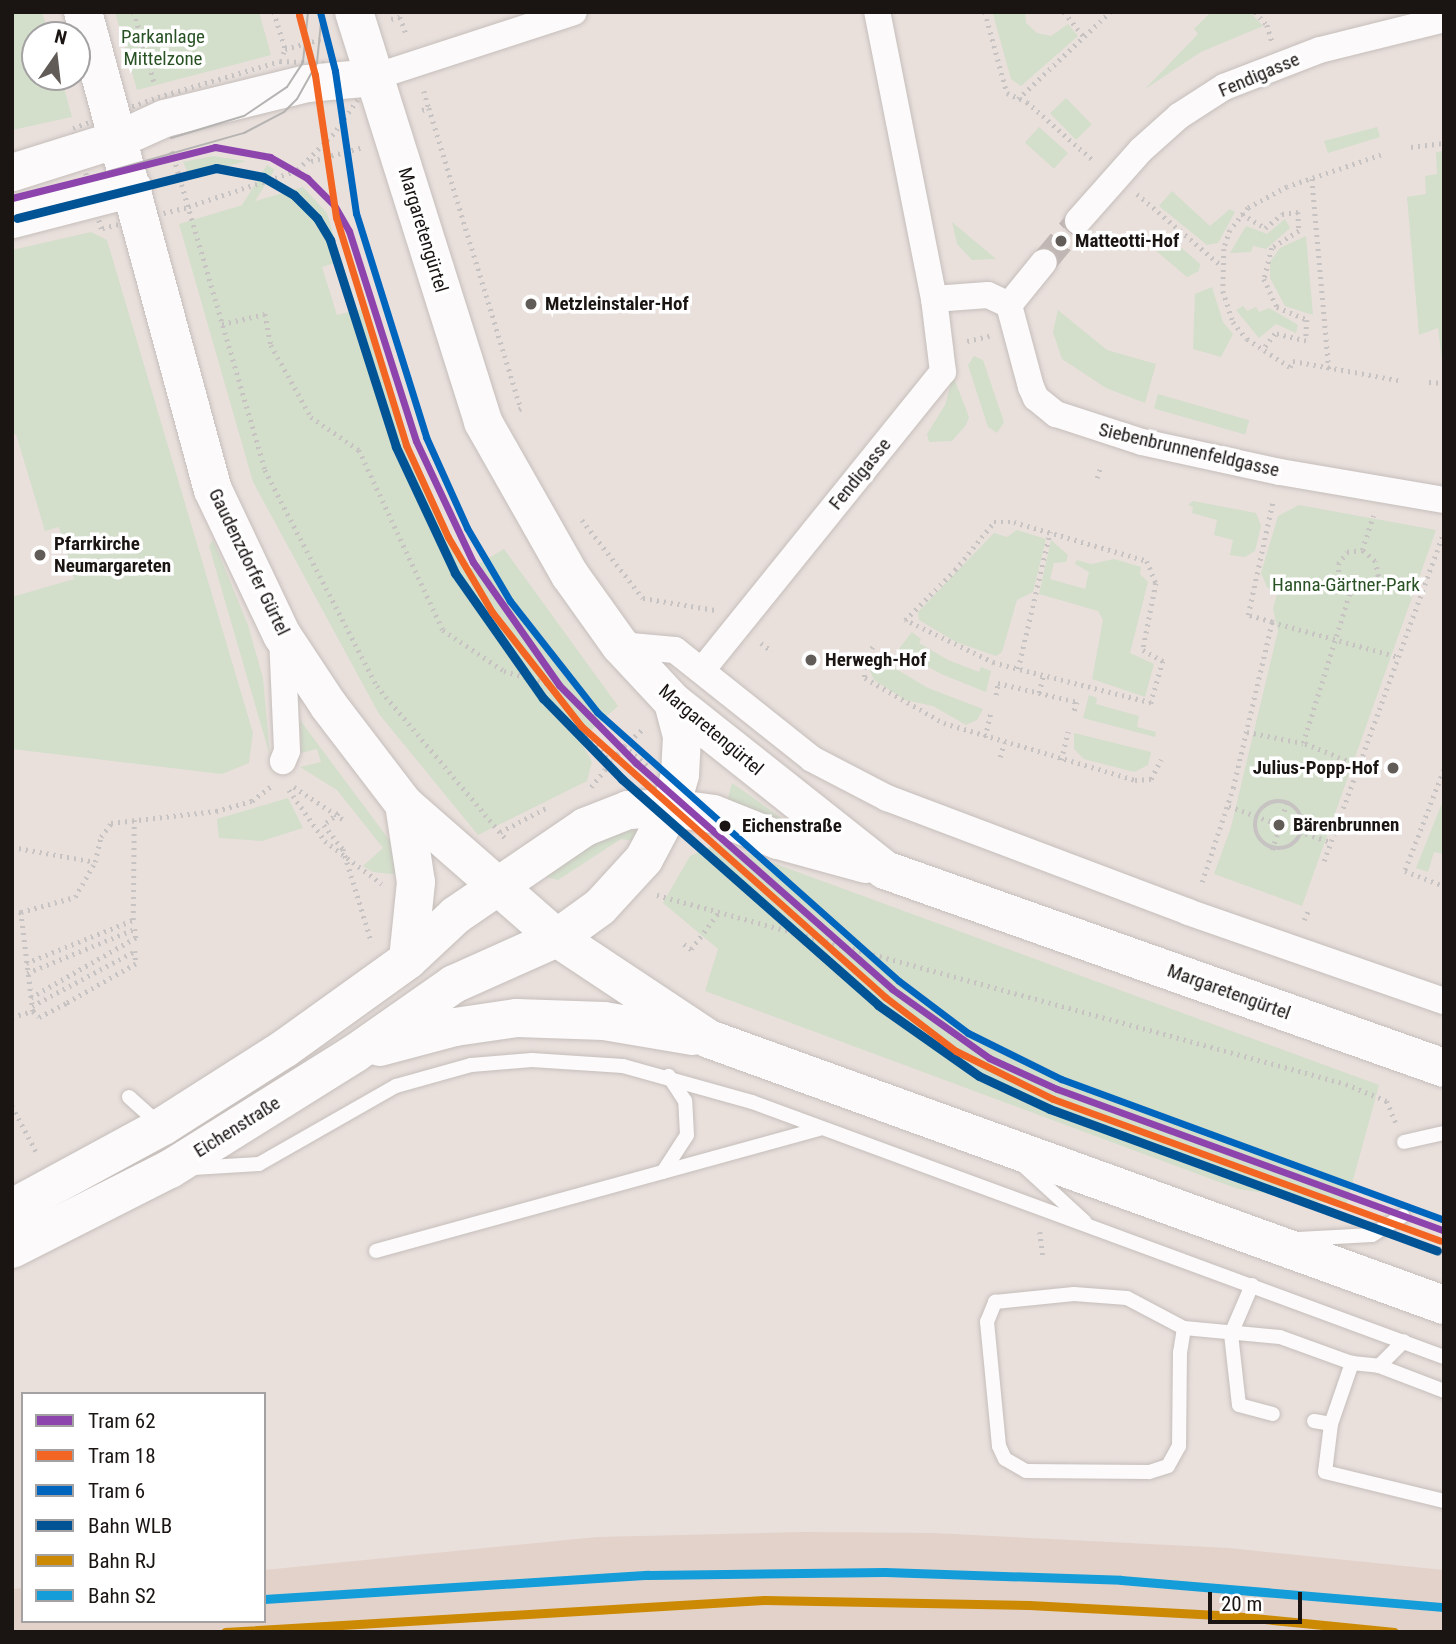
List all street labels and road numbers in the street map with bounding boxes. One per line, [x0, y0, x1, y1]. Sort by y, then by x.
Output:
street label: Fendigasse [1215, 48, 1303, 102]
street label: Margaretengürtel [393, 165, 453, 295]
street label: Siebenbrunnenfeldgasse [1096, 418, 1282, 482]
street label: Fendigasse [824, 434, 896, 514]
street label: Gaudenzdorfer Gürtel [204, 485, 294, 639]
street label: Margaretengürtel [654, 680, 768, 780]
street label: Margaretengürtel [1164, 959, 1294, 1025]
street label: Eichenstraße [190, 1091, 284, 1163]

